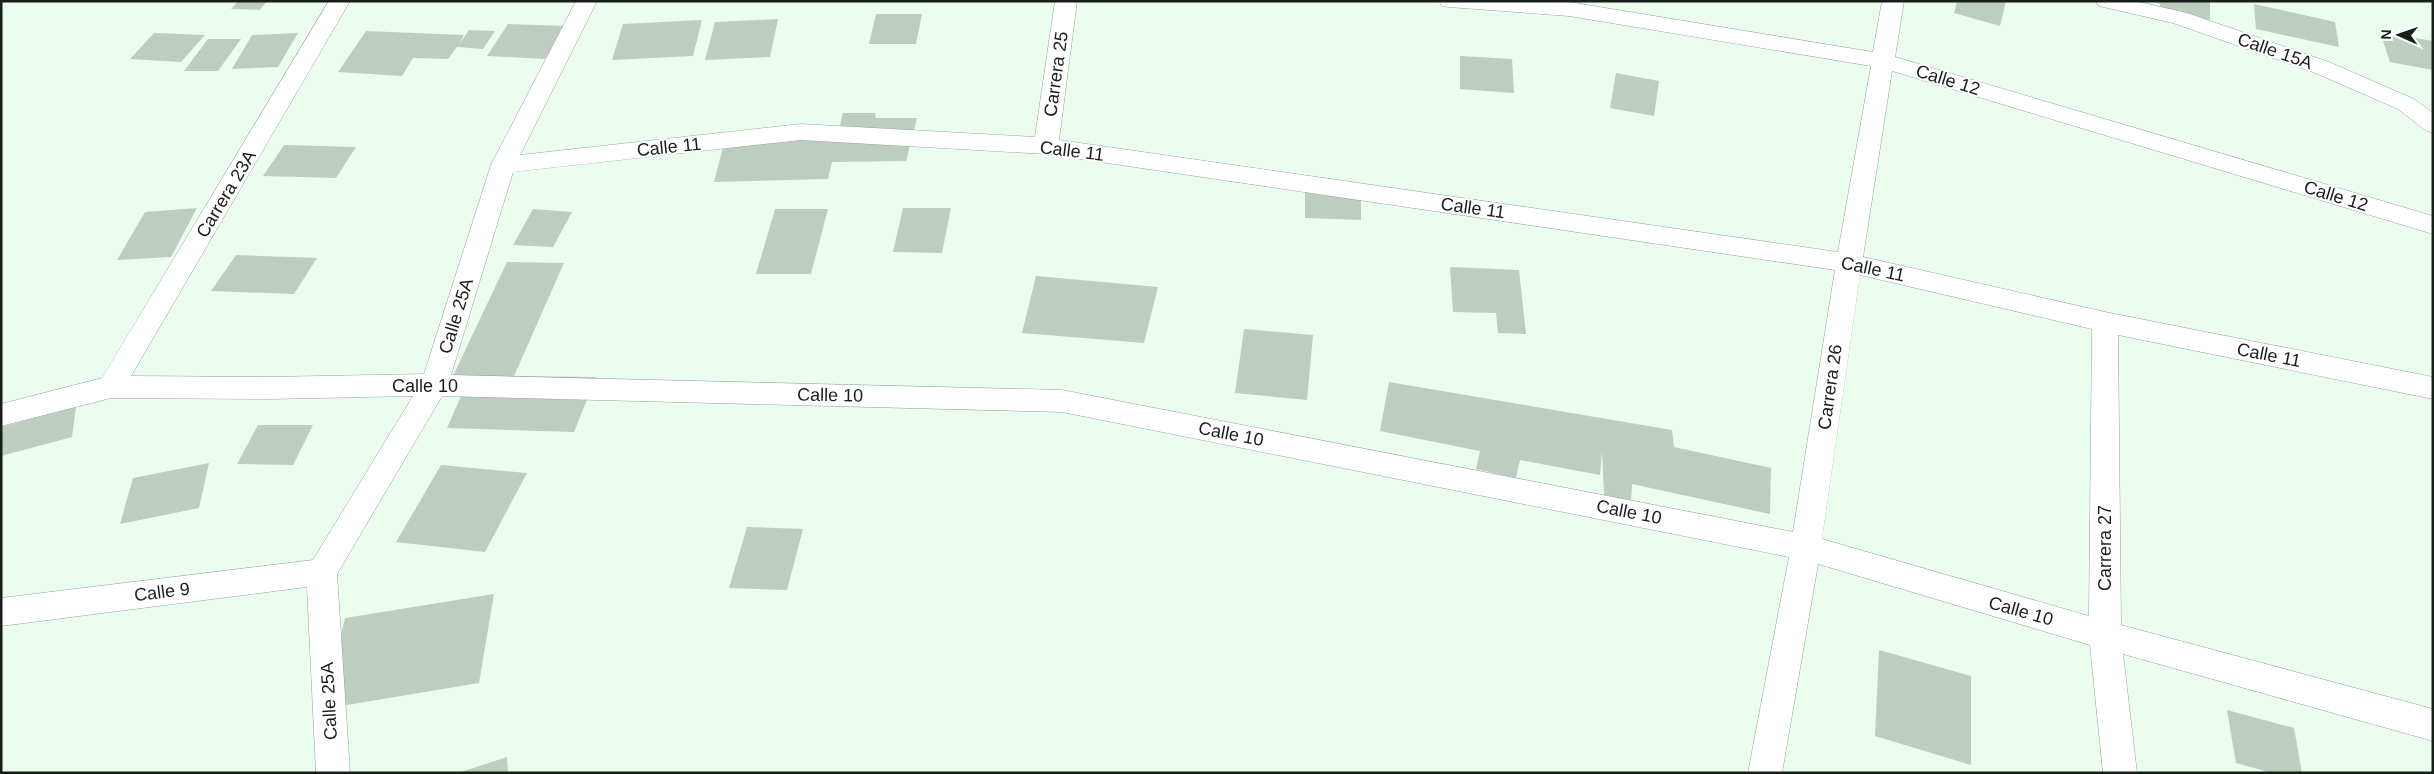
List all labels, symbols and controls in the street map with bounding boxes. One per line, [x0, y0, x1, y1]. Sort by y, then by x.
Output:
north arrow [2374, 10, 2424, 60]
street label: Calle 15A [2235, 29, 2315, 73]
text: N [2378, 29, 2394, 40]
street label: Carrera 25 [1040, 30, 1072, 118]
street label: Calle 12 [1913, 61, 1983, 99]
street label: Calle 11 [636, 134, 702, 160]
street label: Calle 11 [1039, 137, 1105, 165]
street label: Carrera 23A [192, 147, 260, 241]
street label: Calle 12 [2301, 177, 2371, 215]
street label: Calle 11 [1440, 194, 1506, 222]
street label: Calle 11 [1839, 252, 1907, 286]
street label: Calle 25A [435, 276, 477, 356]
street label: Calle 11 [2235, 339, 2303, 371]
street label: Carrera 26 [1814, 343, 1846, 431]
street label: Calle 10 [392, 376, 458, 396]
street label: Calle 10 [797, 384, 863, 406]
street label: Calle 10 [1197, 418, 1265, 450]
street label: Calle 10 [1595, 496, 1663, 528]
street label: Carrera 27 [2095, 505, 2115, 591]
street label: Calle 9 [133, 579, 191, 605]
street label: Calle 10 [1986, 592, 2056, 630]
street label: Calle 25A [317, 662, 341, 740]

